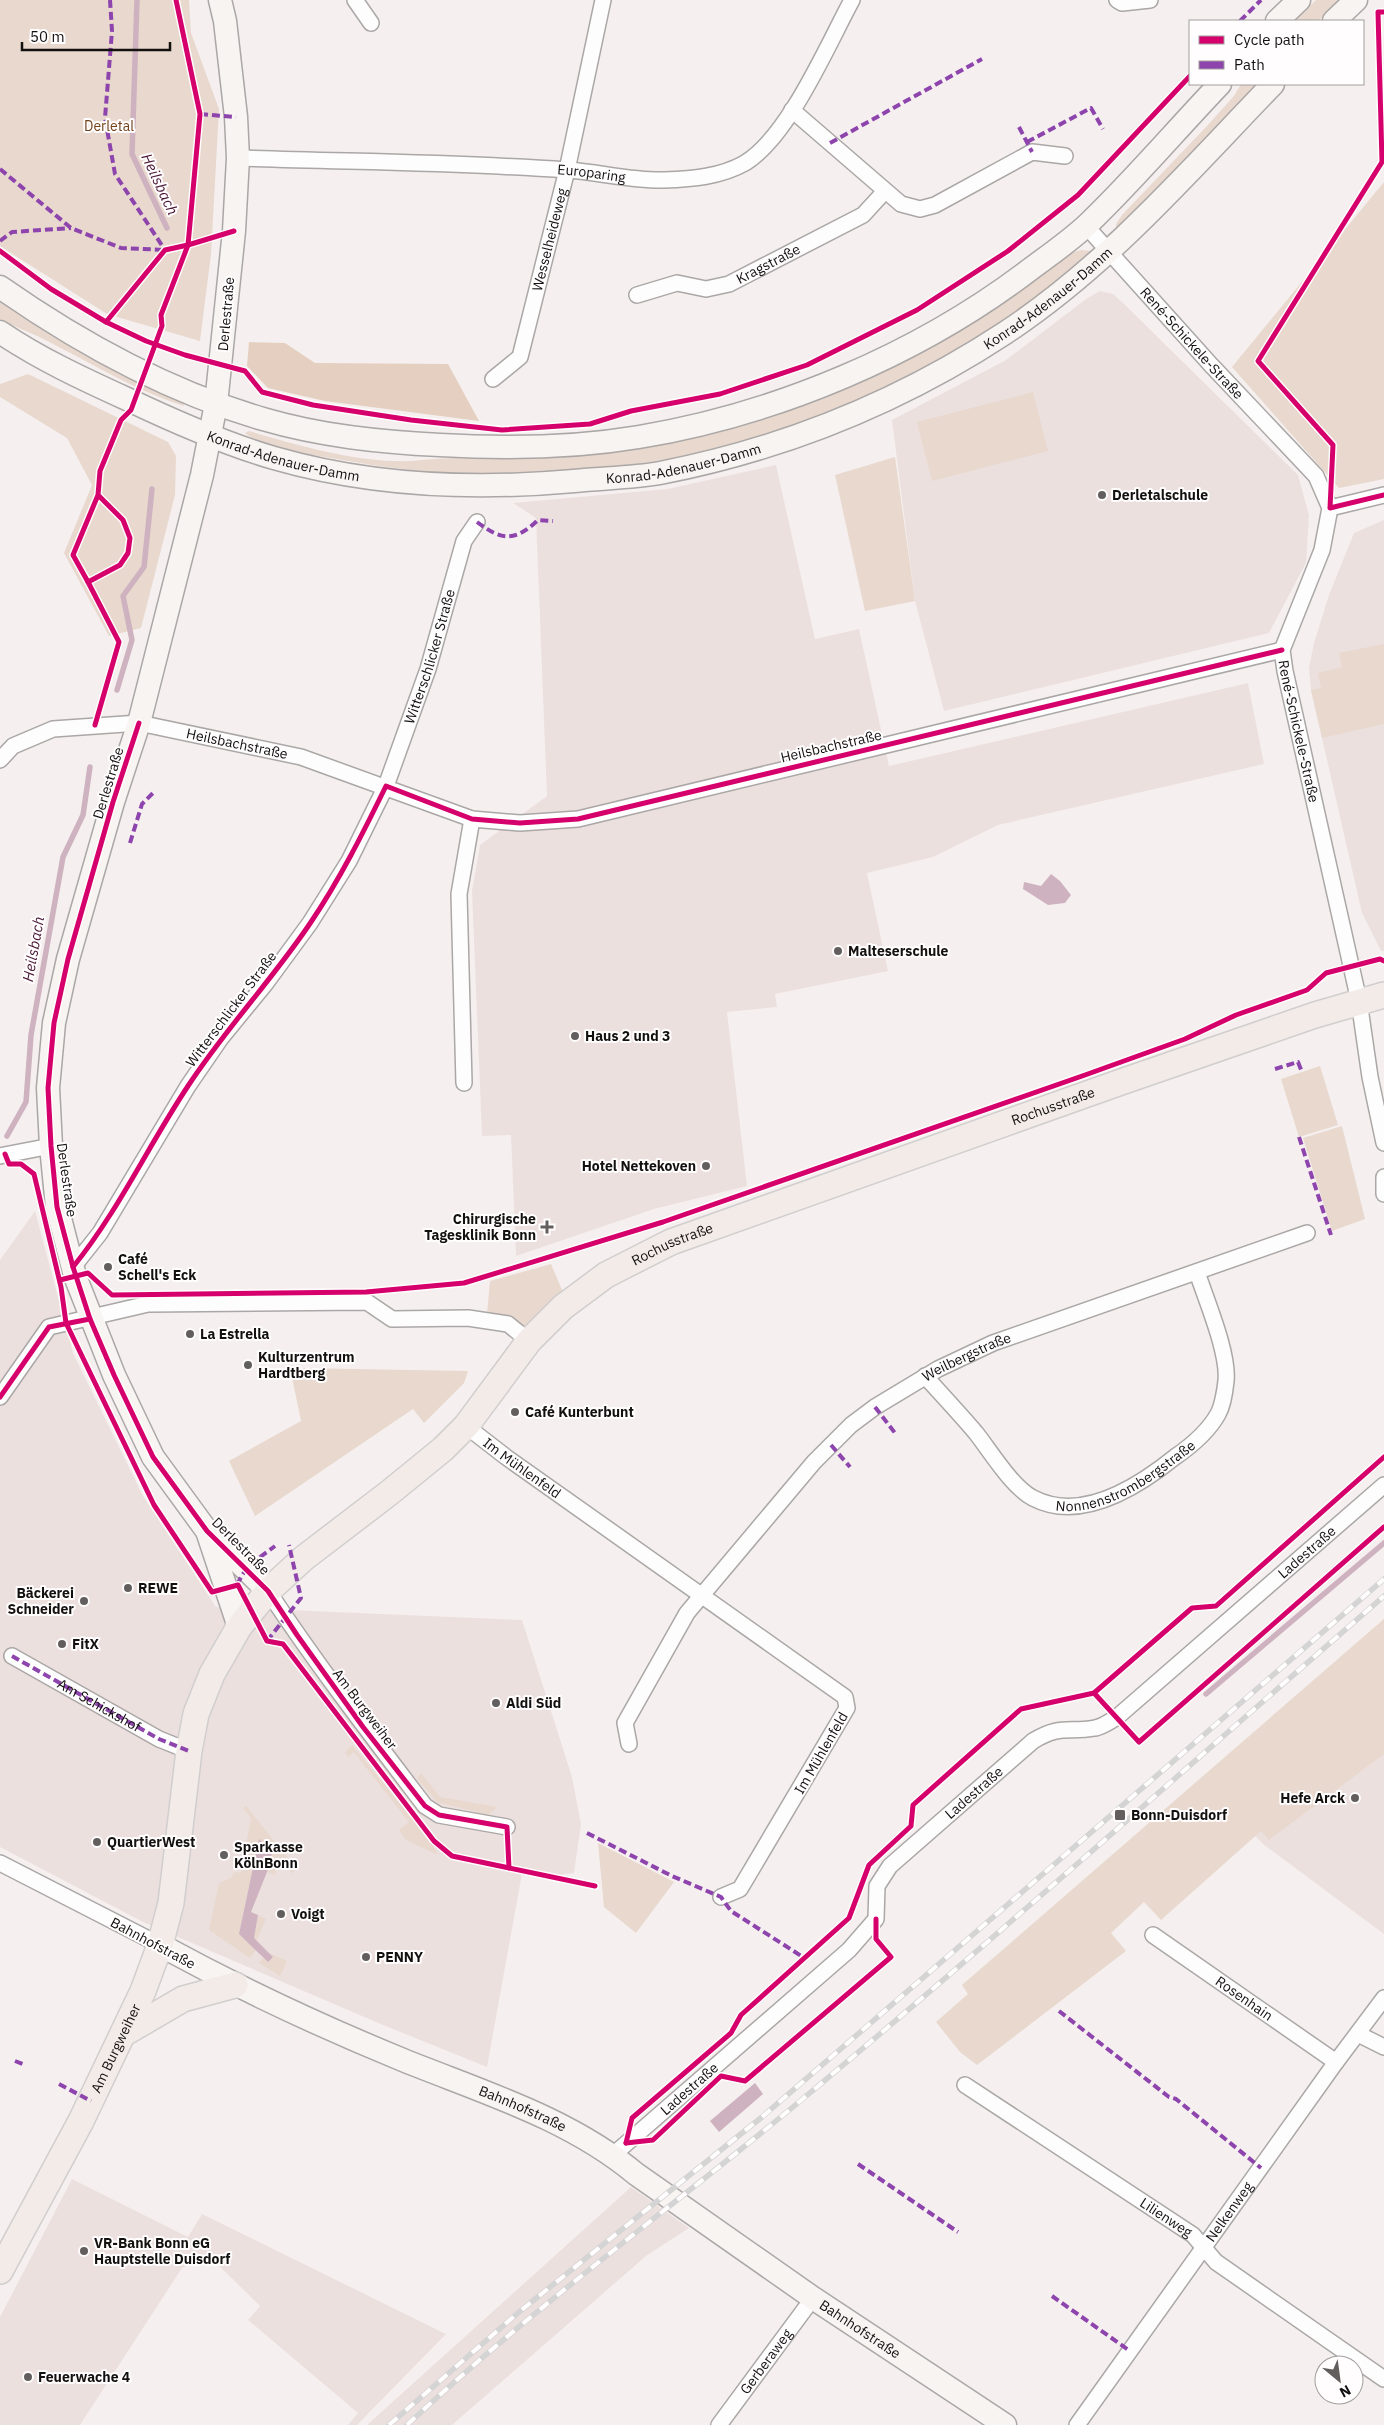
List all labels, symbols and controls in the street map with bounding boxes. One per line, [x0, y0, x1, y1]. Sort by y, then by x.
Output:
scale bar [22, 20, 170, 52]
legend [1189, 20, 1364, 85]
text: 50 m [30, 27, 65, 46]
text: Cycle path [1234, 30, 1305, 49]
text: Path [1234, 55, 1265, 74]
park label: Derletal [84, 117, 134, 135]
water label: Heilsbach [137, 150, 183, 218]
street label: Europaring [557, 160, 627, 187]
street label: Wesselheideweg [528, 185, 571, 293]
street label: Kragstraße [733, 240, 804, 288]
street label: Konrad-Adenauer-Damm [980, 243, 1116, 354]
street label: Derlestraße [214, 276, 238, 352]
street label: René-Schickele-Straße [1136, 283, 1248, 403]
street label: Konrad-Adenauer-Damm [204, 426, 361, 485]
street label: Konrad-Adenauer-Damm [605, 439, 763, 487]
place label: Derletalschule [1112, 486, 1208, 504]
marker: Derletalschule [1096, 489, 1108, 501]
street label: Witterschlicker Straße [400, 587, 459, 726]
street label: René-Schickele-Straße [1275, 659, 1323, 804]
street label: Heilsbachstraße [185, 724, 290, 763]
street label: Heilsbachstraße [779, 726, 884, 766]
street label: Derlestraße [88, 744, 128, 821]
water label: Heilsbach [18, 915, 48, 983]
place label: Malteserschule [848, 942, 949, 960]
marker: Malteserschule [832, 945, 844, 957]
street label: Witterschlicker Straße [182, 947, 281, 1070]
place label: Haus 2 und 3 [585, 1027, 670, 1045]
marker: Haus 2 und 3 [569, 1030, 581, 1042]
street label: Rochusstraße [1009, 1083, 1097, 1129]
street label: Derlestraße [53, 1142, 81, 1218]
place label: Hotel Nettekoven [582, 1157, 696, 1175]
marker: Hotel Nettekoven [700, 1160, 712, 1172]
place label: Chirurgische Tagesklinik Bonn [424, 1210, 536, 1244]
street label: Rochusstraße [628, 1219, 716, 1270]
marker: Chirurgische Tagesklinik Bonn [540, 1220, 554, 1234]
place label: Café Schell's Eck [118, 1250, 197, 1284]
marker: Café Schell's Eck [102, 1261, 114, 1273]
place label: La Estrella [200, 1325, 269, 1343]
marker: La Estrella [184, 1328, 196, 1340]
street label: Weilbergstraße [919, 1328, 1014, 1385]
place label: Kulturzentrum Hardtberg [258, 1348, 355, 1382]
marker: Kulturzentrum Hardtberg [242, 1359, 254, 1371]
place label: Café Kunterbunt [525, 1403, 634, 1421]
marker: Café Kunterbunt [509, 1406, 521, 1418]
street label: Im Mühlenfeld [479, 1434, 565, 1502]
street label: Nonnenstrombergstraße [1055, 1436, 1199, 1515]
street label: Derlestraße [208, 1513, 274, 1579]
street label: Ladestraße [1274, 1522, 1340, 1582]
place label: REWE [138, 1579, 178, 1597]
marker: REWE [122, 1582, 134, 1594]
place label: Bäckerei Schneider [7, 1584, 74, 1618]
marker: Bäckerei Schneider [78, 1595, 90, 1607]
place label: FitX [72, 1635, 100, 1653]
marker: FitX [56, 1638, 68, 1650]
street label: Am Burgweiher [329, 1665, 401, 1753]
street label: Am Schickshof [54, 1675, 144, 1736]
place label: Aldi Süd [506, 1694, 561, 1712]
marker: Aldi Süd [490, 1697, 502, 1709]
street label: Im Mühlenfeld [790, 1709, 852, 1797]
street label: Ladestraße [941, 1762, 1007, 1823]
place label: Hefe Arck [1280, 1789, 1346, 1807]
marker: Hefe Arck [1349, 1792, 1361, 1804]
place label: Bonn-Duisdorf [1131, 1806, 1227, 1824]
marker: Bonn-Duisdorf [1113, 1808, 1127, 1822]
place label: QuartierWest [107, 1833, 195, 1851]
marker: QuartierWest [91, 1836, 103, 1848]
place label: Sparkasse KölnBonn [234, 1838, 303, 1872]
marker: Sparkasse KölnBonn [218, 1849, 230, 1861]
place label: Voigt [291, 1905, 325, 1923]
marker: Voigt [275, 1908, 287, 1920]
street label: Bahnhofstraße [107, 1913, 199, 1973]
place label: PENNY [376, 1948, 423, 1966]
marker: PENNY [360, 1951, 372, 1963]
street label: Rosenhain [1212, 1972, 1276, 2024]
street label: Am Burgweiher [87, 2001, 145, 2096]
street label: Ladestraße [656, 2058, 722, 2119]
street label: Bahnhofstraße [476, 2081, 570, 2136]
street label: Nelkenweg [1202, 2178, 1257, 2245]
street label: Lilienweg [1137, 2194, 1197, 2242]
place label: VR-Bank Bonn eG Hauptstelle Duisdorf [94, 2234, 230, 2268]
marker: VR-Bank Bonn eG Hauptstelle Duisdorf [78, 2245, 90, 2257]
street label: Bahnhofstraße [816, 2296, 904, 2363]
street label: Gerberaweg [736, 2325, 796, 2398]
north arrow [1314, 2355, 1364, 2405]
place label: Feuerwache 4 [38, 2368, 130, 2386]
marker: Feuerwache 4 [22, 2371, 34, 2383]
text: N [1337, 2381, 1354, 2402]

